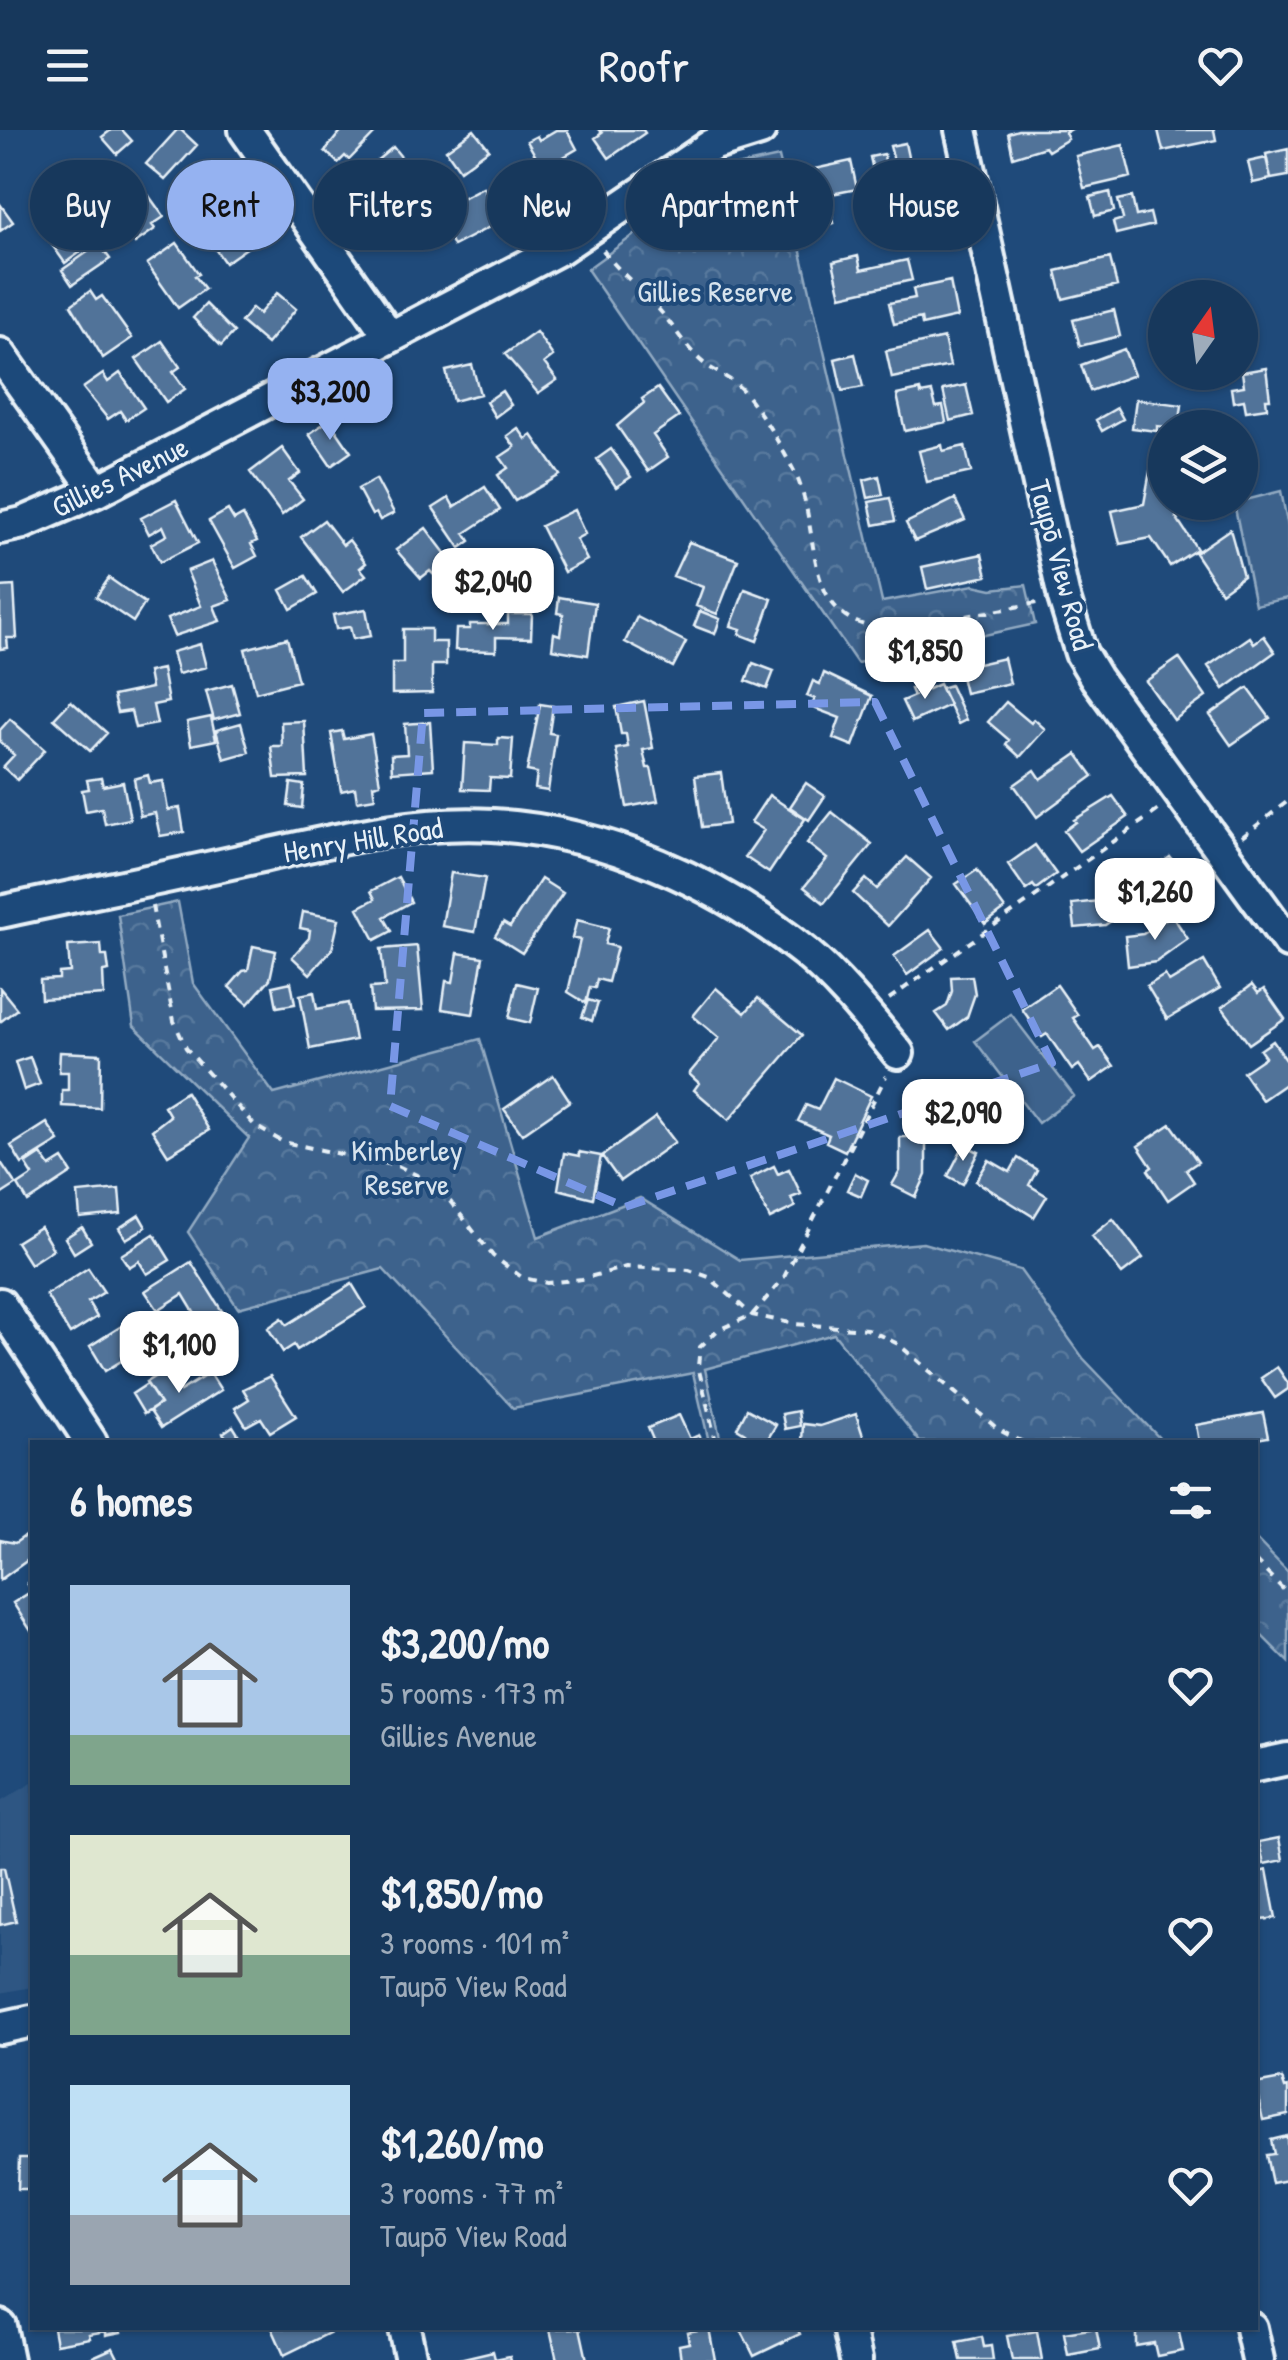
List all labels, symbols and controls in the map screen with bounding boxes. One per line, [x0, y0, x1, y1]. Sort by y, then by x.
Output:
text: Roofr [599, 35, 689, 96]
icon: menu [40, 38, 95, 93]
icon: heart [1193, 38, 1248, 93]
chip: Buy [30, 160, 147, 250]
chip: Rent [167, 160, 294, 250]
chip: Filters [314, 160, 467, 250]
chip: New [487, 160, 606, 250]
chip: Apartment [626, 160, 833, 250]
chip: House [853, 160, 995, 250]
park label: Gillies Reserve [637, 271, 793, 311]
north arrow [1148, 280, 1258, 390]
map controls [1148, 280, 1258, 520]
pin: $3,200 [249, 358, 411, 443]
text: $3,200 [290, 369, 370, 412]
button: layers [1148, 410, 1258, 520]
street label: Gillies Avenue [45, 426, 195, 526]
street label: Taupō View Road [1020, 475, 1104, 655]
pin: $2,040 [412, 548, 574, 633]
text: $2,040 [454, 559, 532, 602]
pin: $1,850 [844, 617, 1006, 702]
text: $1,850 [887, 628, 963, 671]
street label: Henry Hill Road [280, 807, 445, 871]
pin: $1,260 [1074, 858, 1236, 943]
text: $1,260 [1117, 869, 1193, 912]
pin: $2,090 [882, 1079, 1044, 1164]
text: $2,090 [924, 1090, 1002, 1133]
park label: Kimberley Reserve [351, 1130, 463, 1204]
pin: $1,100 [98, 1311, 260, 1396]
text: $1,100 [142, 1322, 216, 1365]
text: 6 homes [70, 1472, 192, 1529]
icon: filters [1163, 1473, 1218, 1528]
text: $3,200/mo [380, 1614, 549, 1671]
icon: home [150, 1625, 270, 1745]
icon: heart [1163, 1658, 1218, 1713]
text: 5 rooms · 173 m² [380, 1671, 572, 1714]
text: Gillies Avenue [380, 1714, 537, 1757]
text: $1,850/mo [380, 1864, 543, 1921]
icon: home [150, 1875, 270, 1995]
icon: heart [1163, 1908, 1218, 1963]
text: 3 rooms · 101 m² [380, 1921, 569, 1964]
text: Taupō View Road [380, 1964, 567, 2007]
text: $1,260/mo [380, 2114, 544, 2171]
icon: home [150, 2125, 270, 2245]
icon: heart [1163, 2158, 1218, 2213]
text: 3 rooms · 77 m² [380, 2171, 563, 2214]
text: Taupō View Road [380, 2214, 567, 2257]

